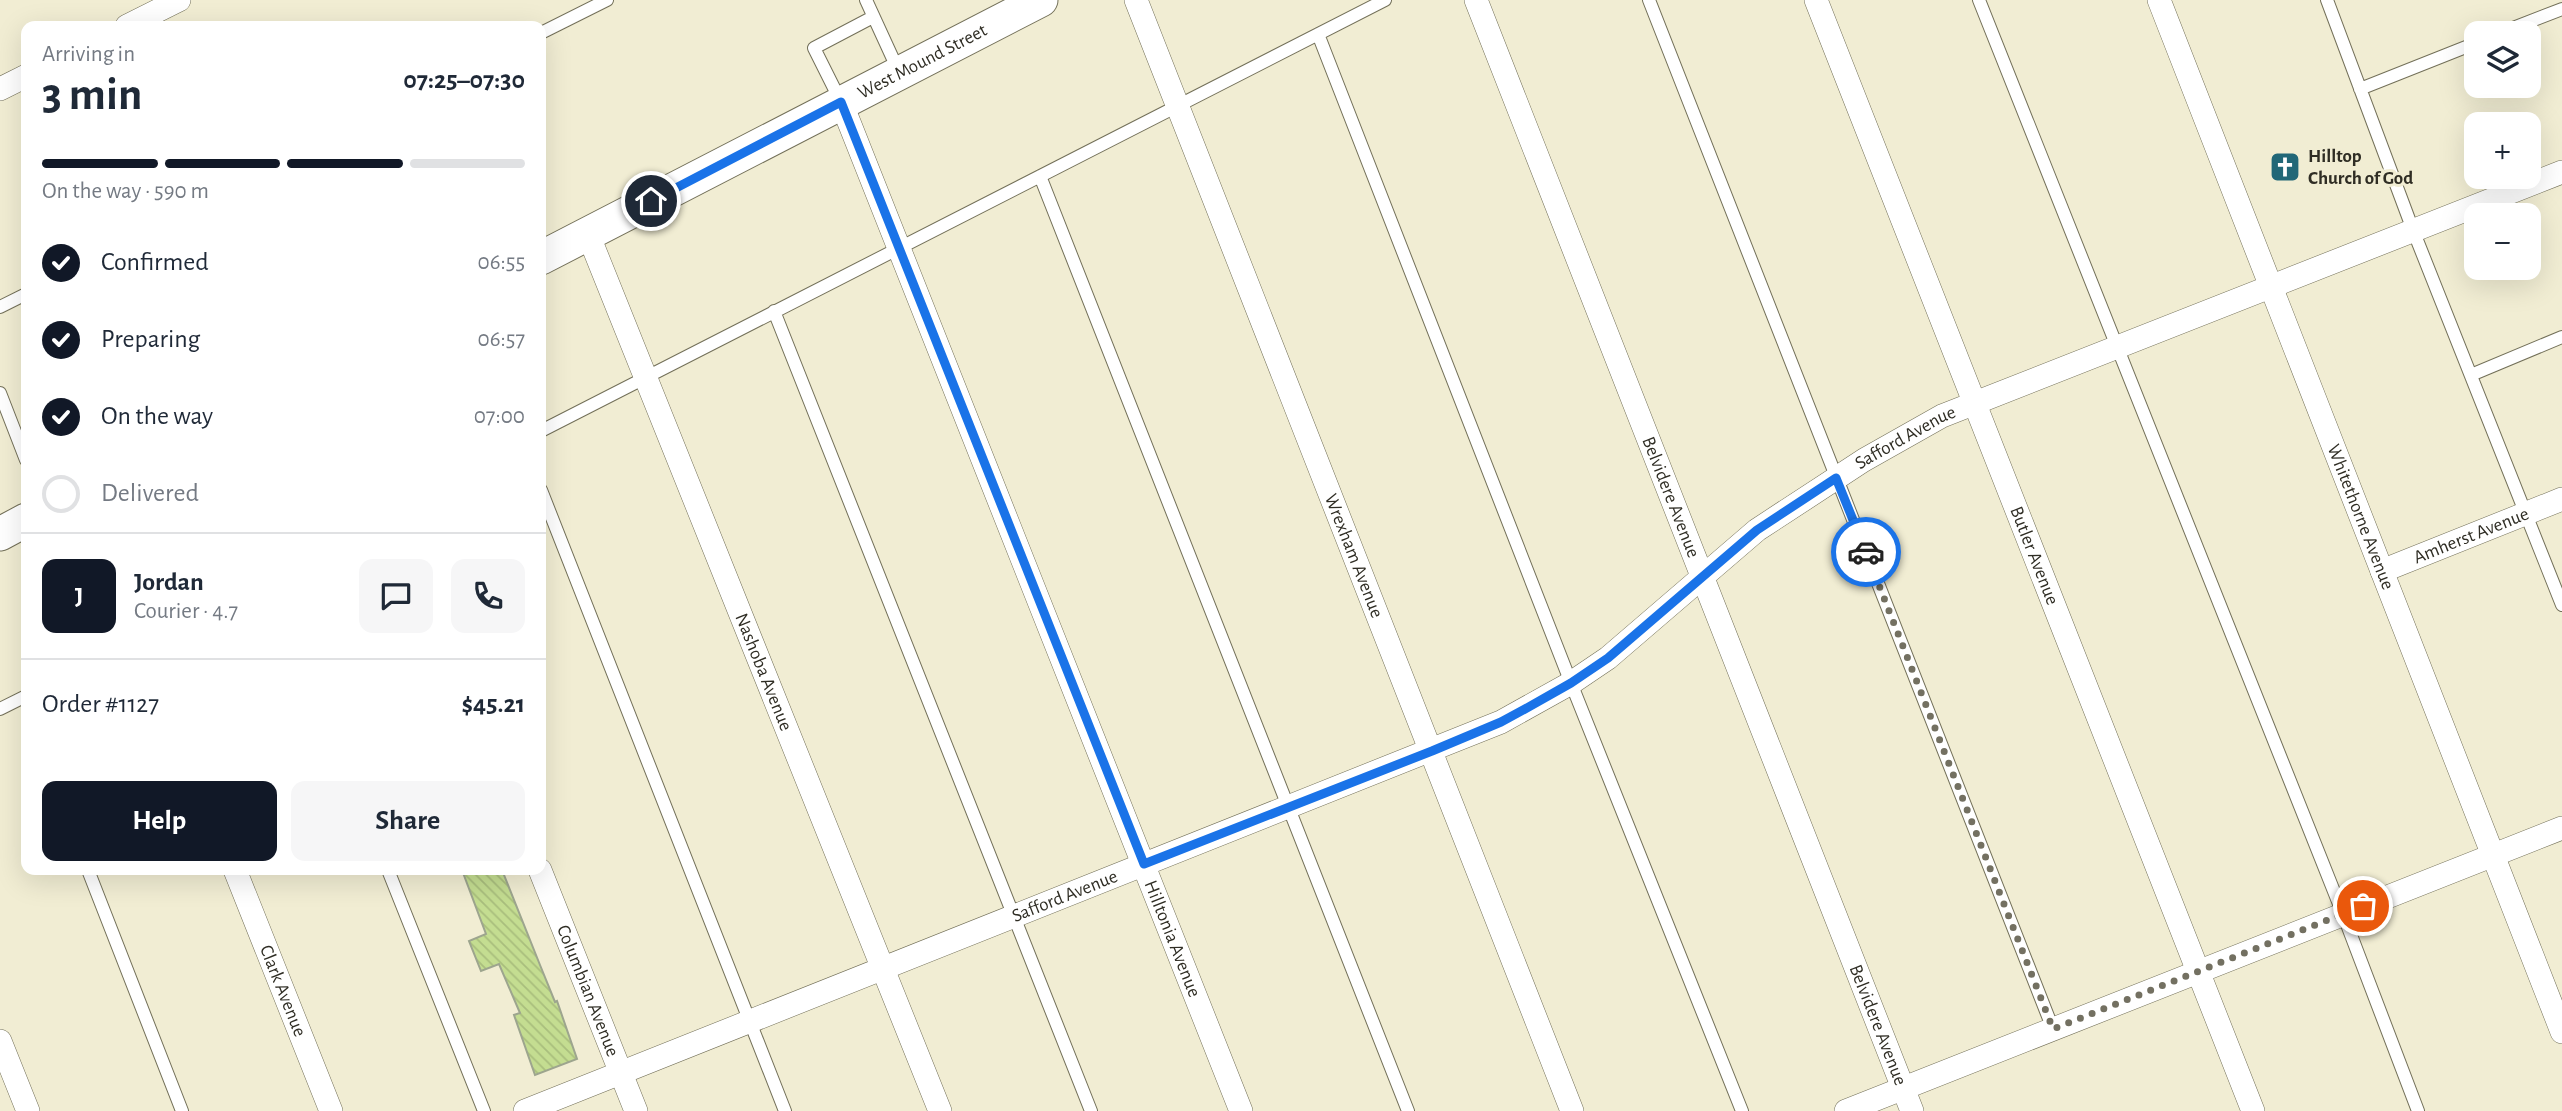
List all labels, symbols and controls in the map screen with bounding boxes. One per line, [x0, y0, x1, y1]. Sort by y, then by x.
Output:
street label: West Mound Street [855, 20, 990, 102]
map controls [2464, 21, 2541, 280]
button: layers [2464, 21, 2541, 98]
text: Arriving in [42, 43, 135, 66]
text: 07:25–07:30 [403, 67, 525, 93]
text: 3 min [42, 72, 142, 118]
button: + [2464, 112, 2541, 189]
place label: Hilltop Church of God [2308, 147, 2413, 188]
church icon: Hilltop Church of God [2268, 150, 2302, 184]
pin [621, 171, 681, 231]
text: On the way · 590 m [42, 180, 209, 203]
icon: home [632, 182, 670, 220]
button: − [2464, 203, 2541, 280]
icon: check [42, 244, 80, 282]
text: Confirmed [101, 249, 209, 275]
text: 06:55 [478, 251, 525, 274]
icon: check [42, 321, 80, 359]
text: Preparing [101, 326, 200, 352]
text: 06:57 [478, 328, 525, 351]
icon: check [42, 398, 80, 436]
street label: Safford Avenue [1851, 402, 1958, 473]
text: On the way [101, 403, 213, 429]
text: 07:00 [474, 405, 525, 428]
street label: Belvidere Avenue [1639, 434, 1703, 560]
street label: Whitethorne Avenue [2324, 442, 2398, 592]
text: Delivered [101, 480, 199, 506]
street label: Wrexham Avenue [1321, 491, 1387, 620]
street label: Butler Avenue [2007, 504, 2062, 608]
street label: Amherst Avenue [2411, 504, 2532, 567]
courier [1831, 517, 1901, 587]
icon: car [1847, 533, 1885, 571]
button: chat [359, 559, 433, 633]
button: phone [451, 559, 525, 633]
text: Jordan [134, 569, 204, 595]
text: J [75, 583, 83, 609]
text: Courier · 4.7 [134, 600, 238, 623]
street label: Nashoba Avenue [732, 611, 796, 733]
text: Order #1127 [42, 691, 159, 717]
text: $45.21 [461, 691, 525, 717]
button: Help [42, 781, 277, 861]
button: Share [291, 781, 525, 861]
street label: Safford Avenue [1009, 866, 1120, 925]
pin [2333, 876, 2393, 936]
street label: Hilltonia Avenue [1141, 878, 1204, 1000]
icon: bag [2344, 887, 2382, 925]
street label: Columbian Avenue [553, 922, 623, 1059]
street label: Clark Avenue [256, 942, 310, 1039]
street label: Belvidere Avenue [1846, 962, 1910, 1088]

